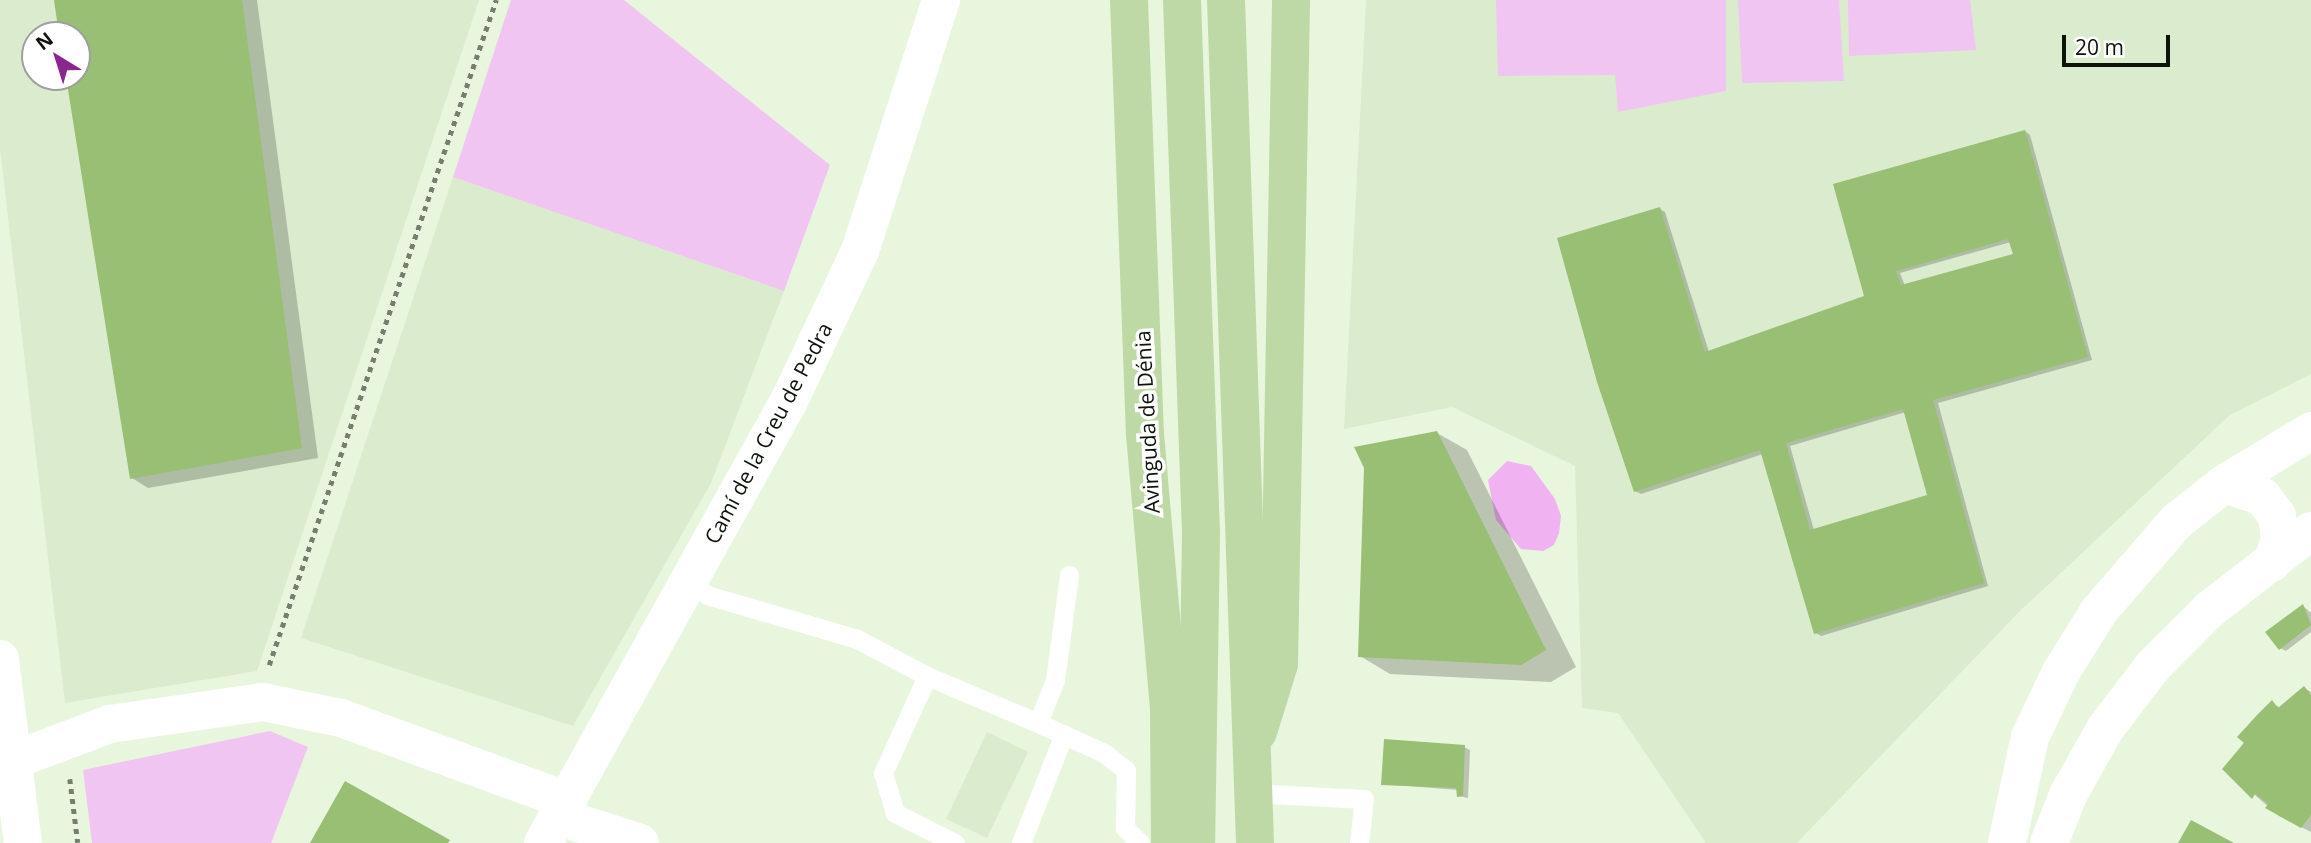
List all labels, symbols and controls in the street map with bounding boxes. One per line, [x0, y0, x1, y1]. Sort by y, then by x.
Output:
north arrow [21, 21, 91, 91]
scale bar [2066, 21, 2174, 65]
text: N [30, 26, 58, 56]
text: 20 m [2075, 33, 2124, 61]
street label: Camí de la Creu de Pedra [699, 318, 837, 548]
street label: Avinguda de Dénia [1130, 330, 1164, 514]

